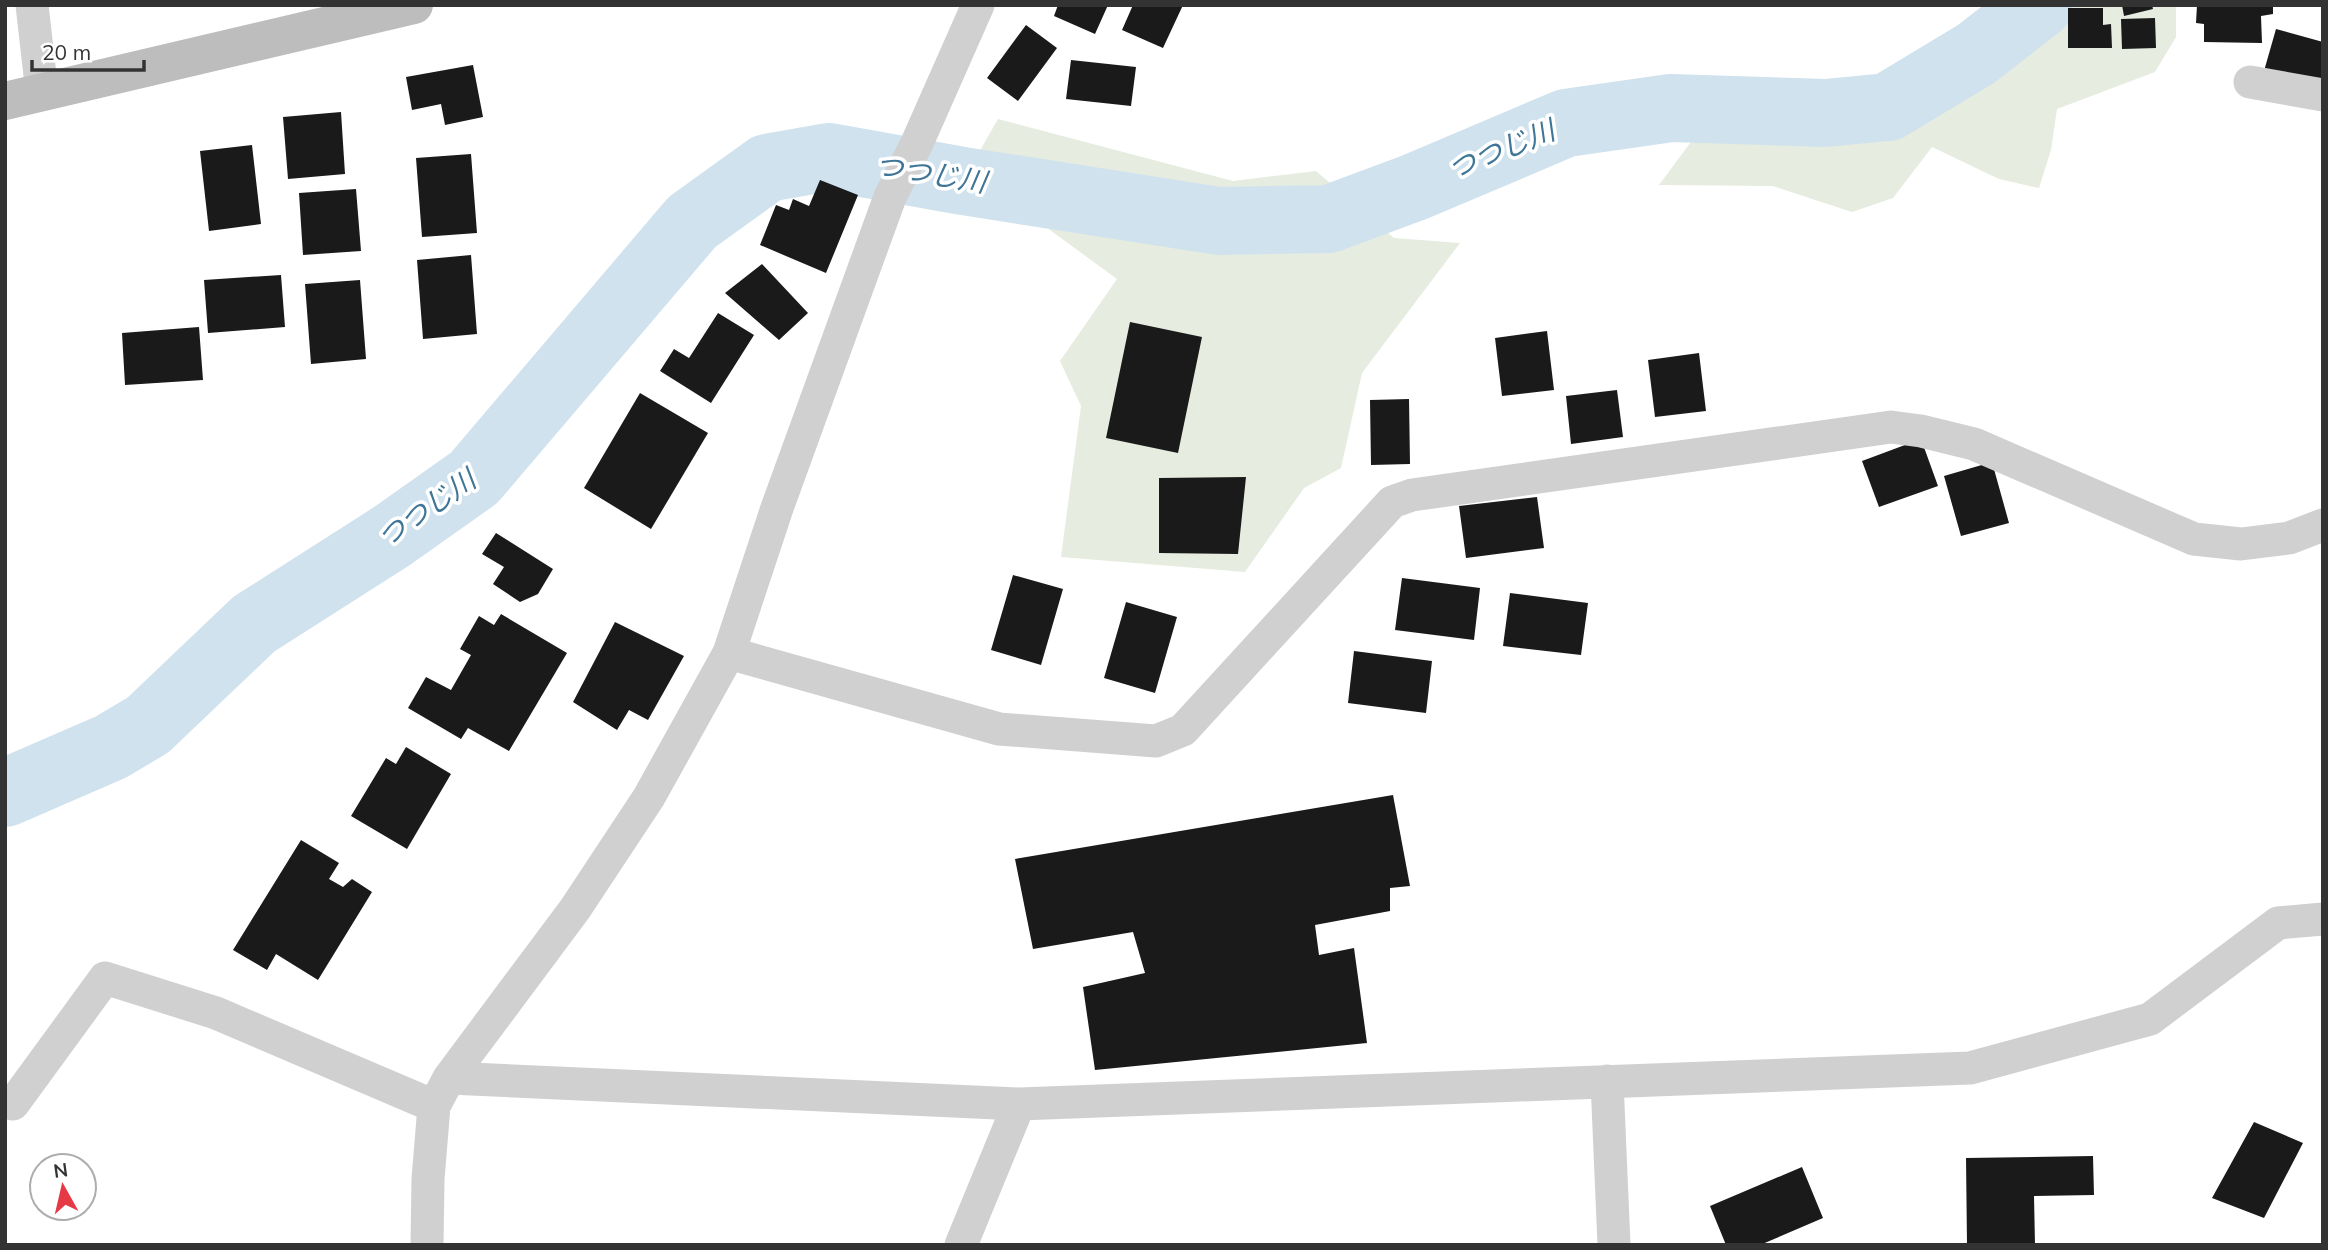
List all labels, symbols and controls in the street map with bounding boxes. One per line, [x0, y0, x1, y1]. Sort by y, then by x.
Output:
scale bar [32, 28, 144, 72]
text: 20 m [42, 39, 91, 65]
water label: つつじ川 [1443, 111, 1562, 186]
water label: つつじ川 [873, 147, 992, 200]
water label: つつじ川 [370, 460, 484, 554]
north arrow [28, 1152, 98, 1222]
text: N [52, 1157, 69, 1183]

